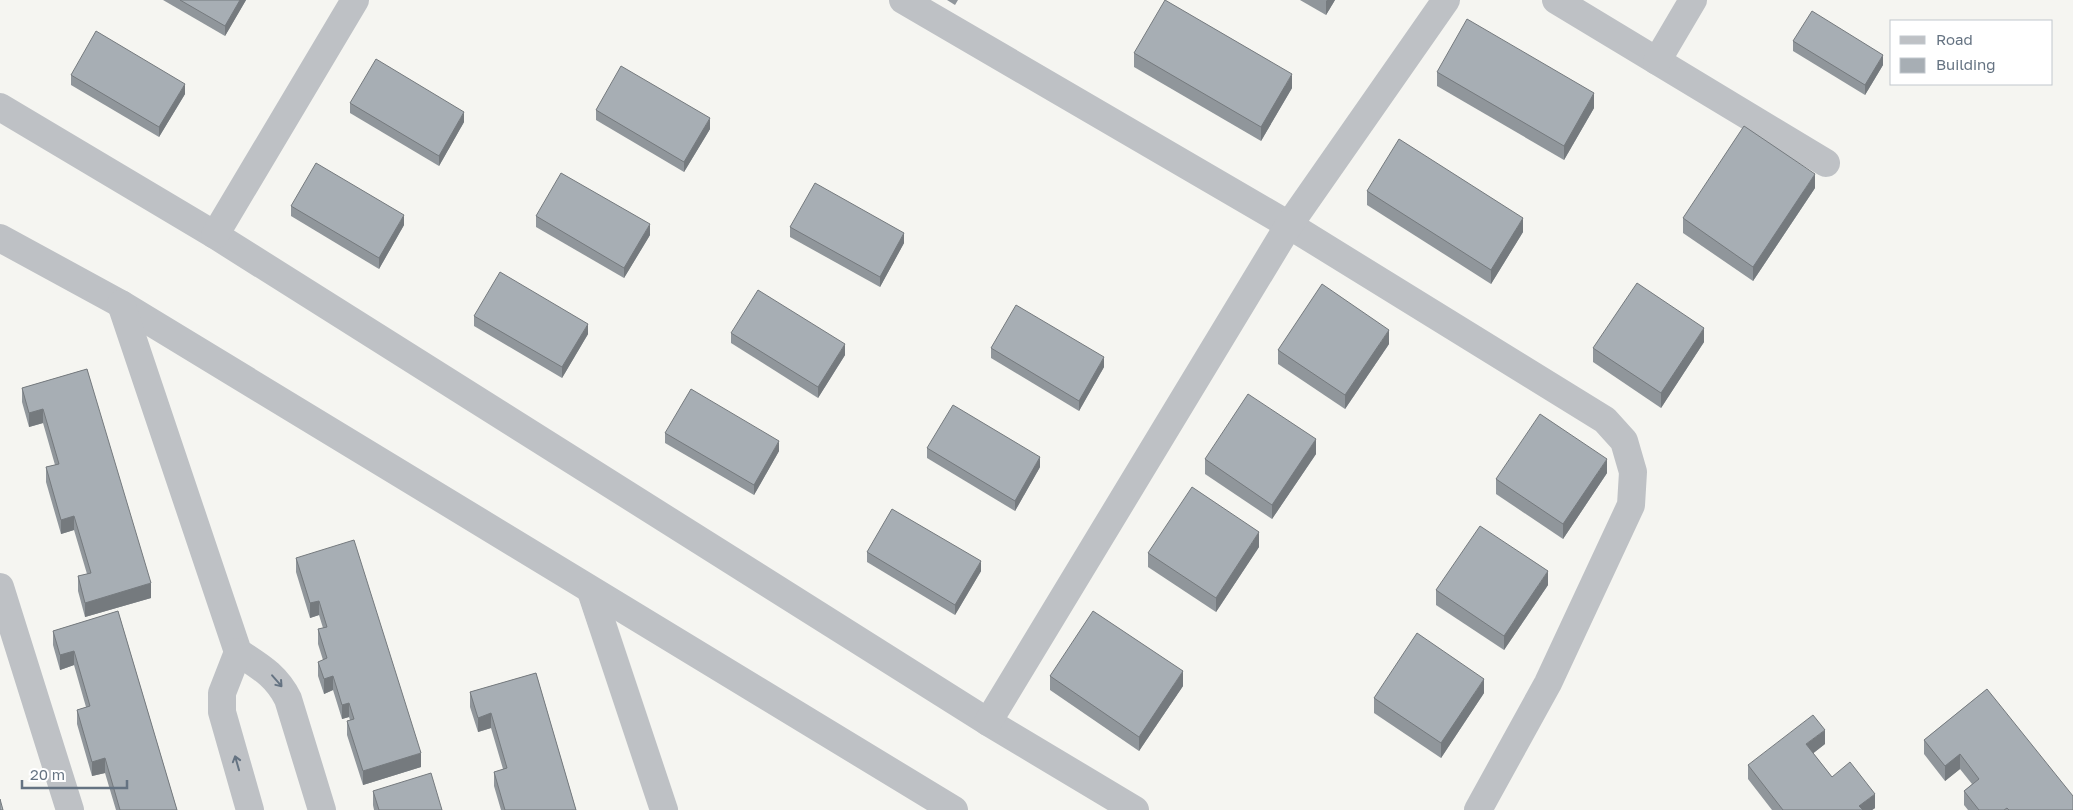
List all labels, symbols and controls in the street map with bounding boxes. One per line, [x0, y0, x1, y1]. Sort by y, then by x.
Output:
legend [1890, 20, 2053, 85]
text: Road [1936, 30, 1973, 48]
text: Building [1936, 55, 1996, 73]
one-way arrow [271, 675, 282, 688]
one-way arrow [231, 756, 241, 772]
scale bar [22, 758, 128, 790]
text: 20 m [30, 765, 65, 783]

